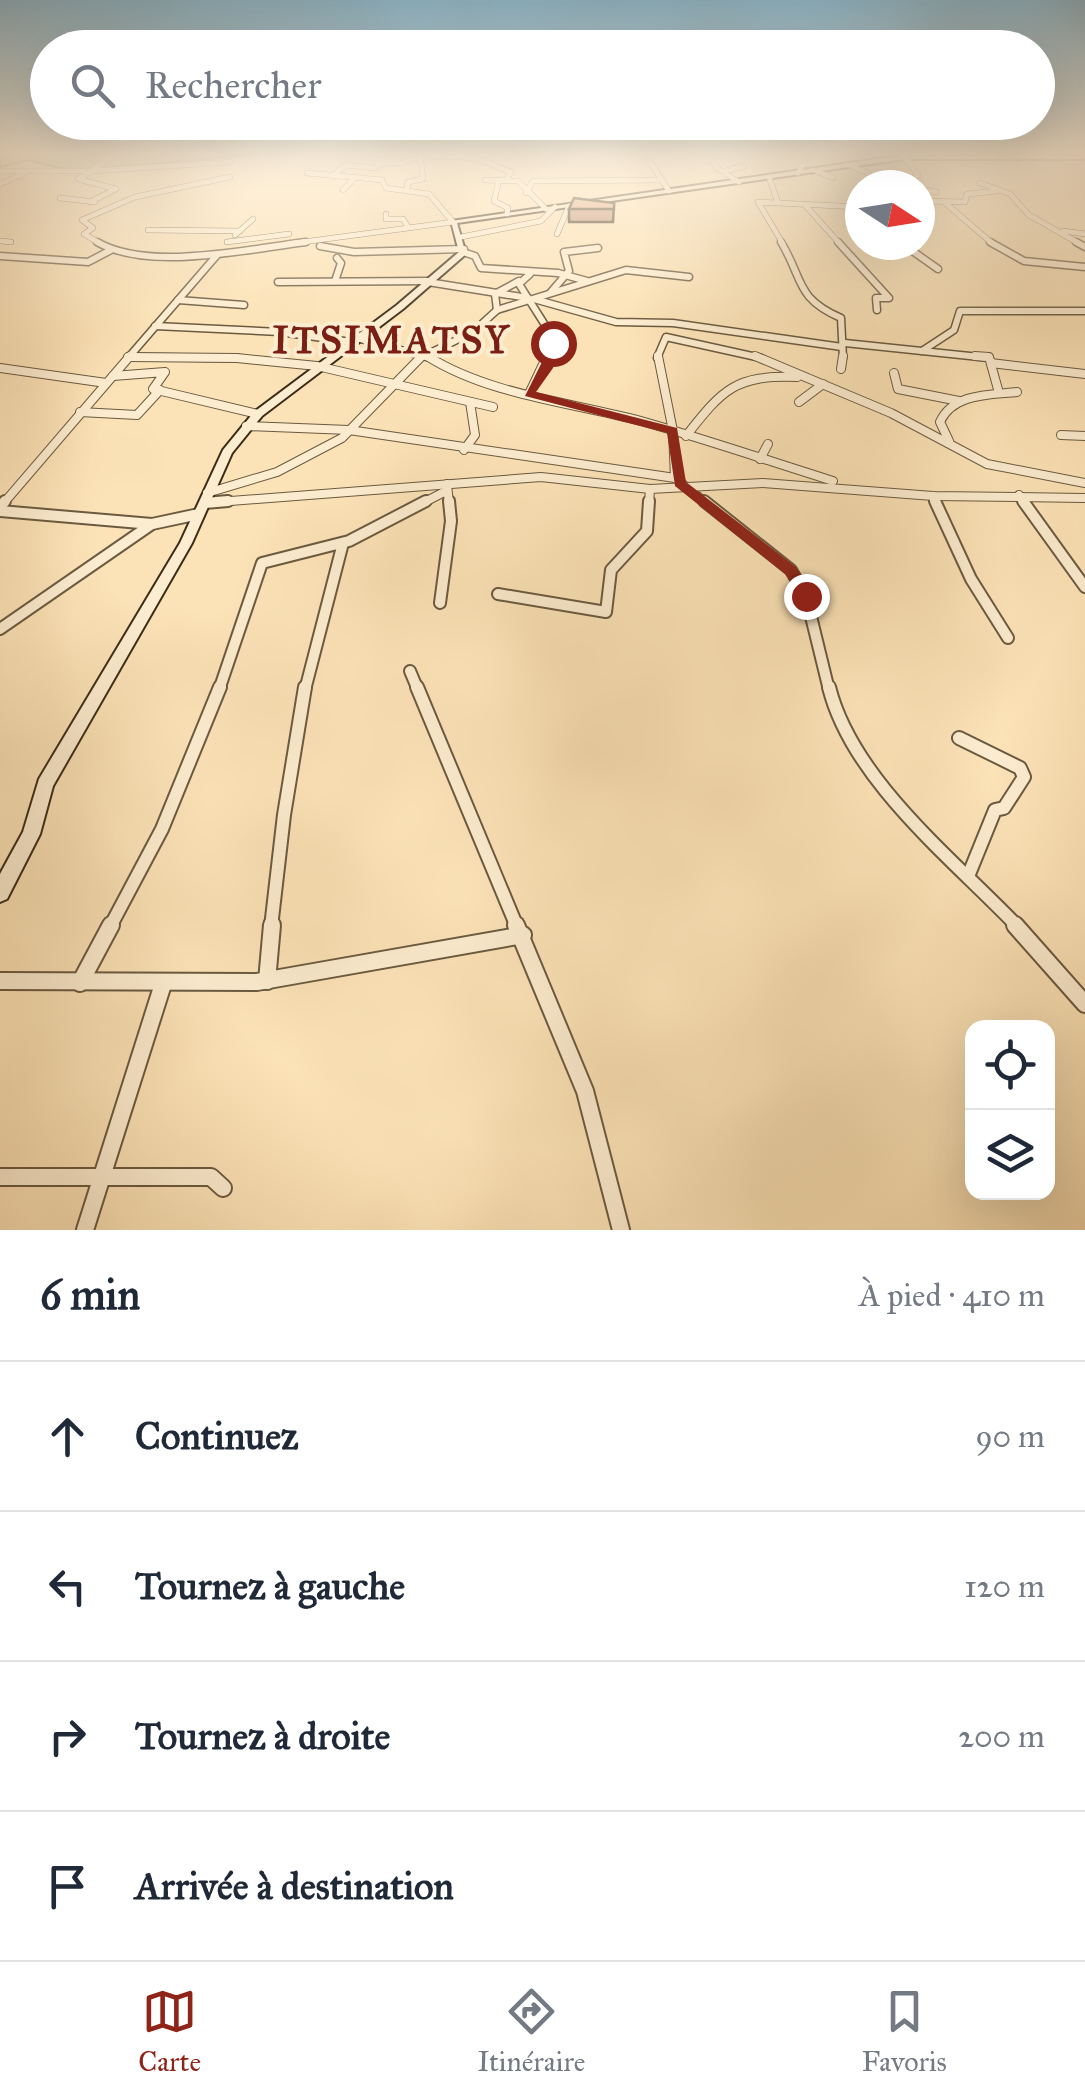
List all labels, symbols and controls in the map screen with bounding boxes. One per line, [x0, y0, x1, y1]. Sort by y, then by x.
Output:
search box [30, 30, 1055, 140]
icon: search [65, 58, 120, 113]
text: Rechercher [145, 62, 321, 108]
north arrow [845, 170, 935, 260]
district label: ITSIMATSY [273, 317, 511, 363]
route start [531, 321, 577, 367]
route end [784, 574, 830, 620]
map controls [965, 1020, 1055, 1200]
button: locate [965, 1020, 1055, 1110]
button: layers [965, 1110, 1055, 1200]
text: 6 min [40, 1269, 140, 1321]
text: À pied · 410 m [859, 1276, 1045, 1315]
icon: ahead [40, 1409, 95, 1464]
text: Continuez [135, 1413, 299, 1459]
text: 90 m [975, 1417, 1045, 1456]
icon: left [40, 1559, 95, 1614]
text: Tournez à gauche [135, 1563, 405, 1609]
text: 120 m [964, 1567, 1045, 1606]
icon: right [40, 1709, 95, 1764]
text: Tournez à droite [135, 1713, 390, 1759]
text: 200 m [958, 1717, 1045, 1756]
icon: arrive [40, 1859, 95, 1914]
text: Arrivée à destination [135, 1863, 454, 1909]
tab: Carte [138, 1984, 201, 2079]
tab: Itinéraire [478, 1984, 585, 2079]
tab: Favoris [862, 1984, 947, 2079]

